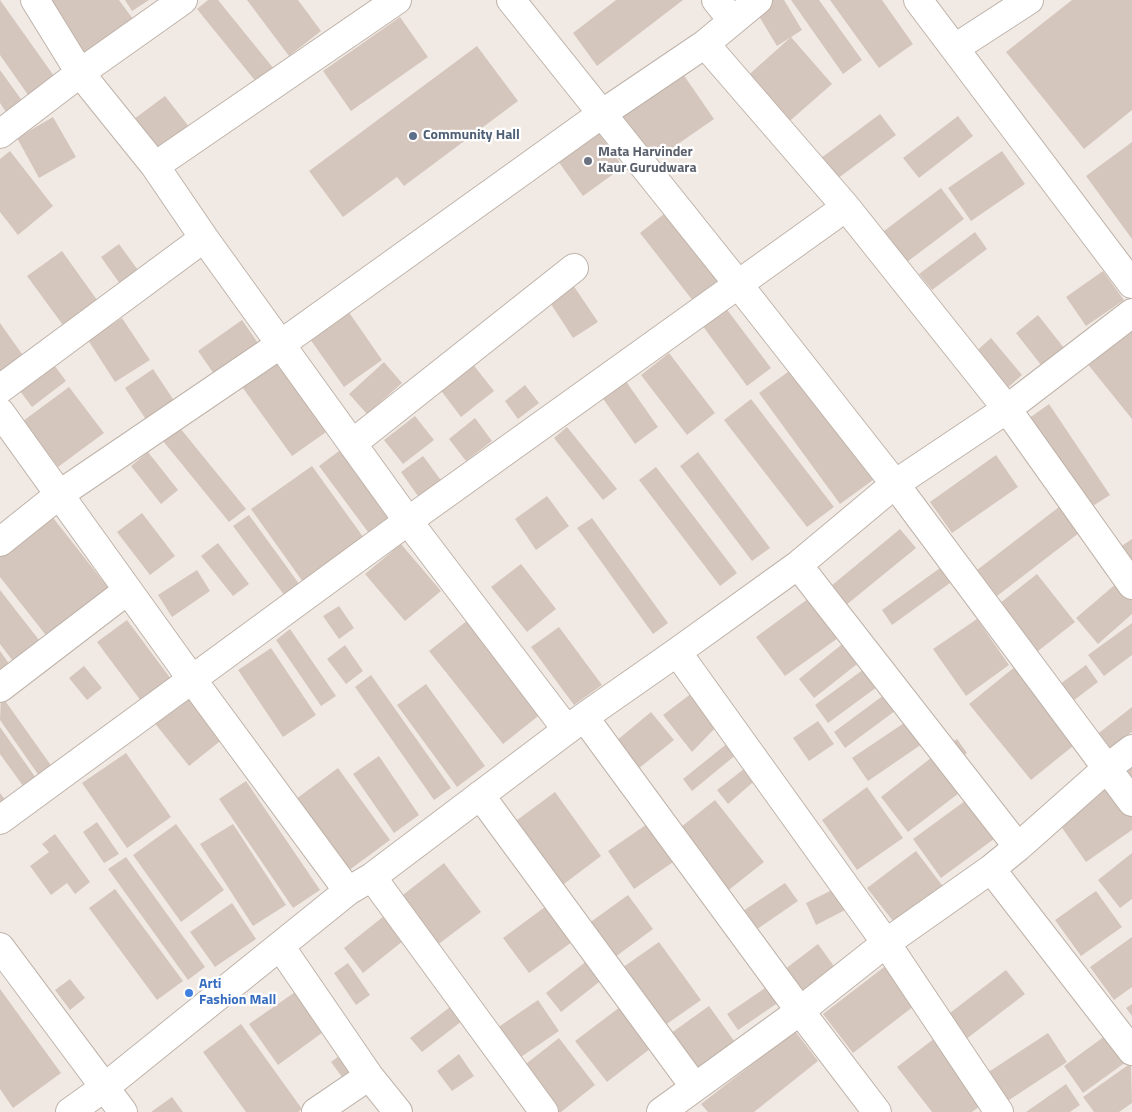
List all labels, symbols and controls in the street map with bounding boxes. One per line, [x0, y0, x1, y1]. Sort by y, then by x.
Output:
place label: Community Hall [423, 128, 520, 144]
marker: Community Hall [407, 130, 419, 142]
place label: Mata Harvinder Kaur Gurudwara [598, 145, 697, 178]
marker: Mata Harvinder Kaur Gurudwara [582, 155, 594, 167]
place label: Arti Fashion Mall [199, 977, 276, 1010]
marker: Arti Fashion Mall [183, 987, 195, 999]

